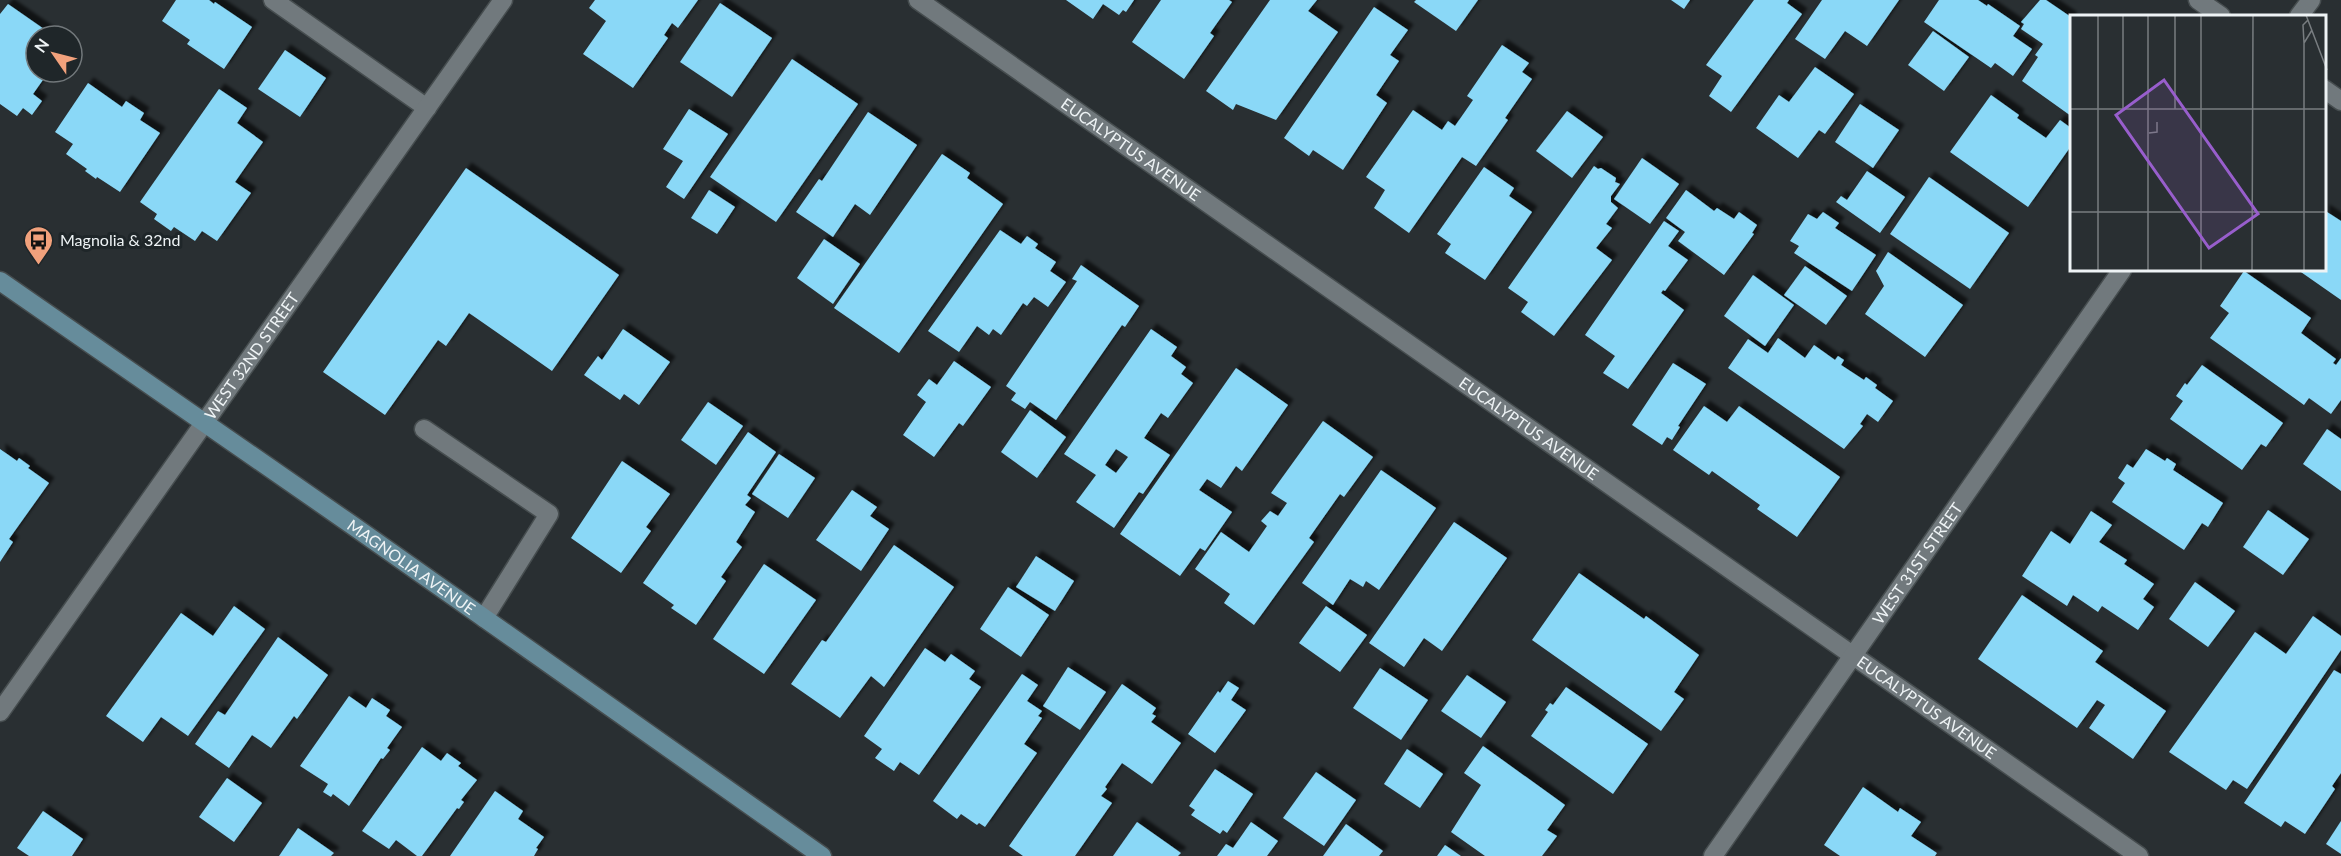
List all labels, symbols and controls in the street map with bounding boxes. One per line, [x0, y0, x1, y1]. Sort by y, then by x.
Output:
inset map [2070, 15, 2326, 272]
north arrow [24, 24, 84, 84]
text: N [30, 35, 53, 56]
street label: EUCALYPTUS AVENUE [1058, 94, 1204, 204]
bus stop icon: Magnolia & 32nd [23, 224, 55, 266]
place label: Magnolia & 32nd [60, 230, 181, 249]
street label: WEST 32ND STREET [200, 288, 303, 423]
street label: EUCALYPTUS AVENUE [1456, 372, 1602, 483]
street label: WEST 31ST STREET [1868, 498, 1966, 627]
street label: MAGNOLIA AVENUE [344, 515, 479, 618]
street label: EUCALYPTUS AVENUE [1854, 651, 2000, 762]

